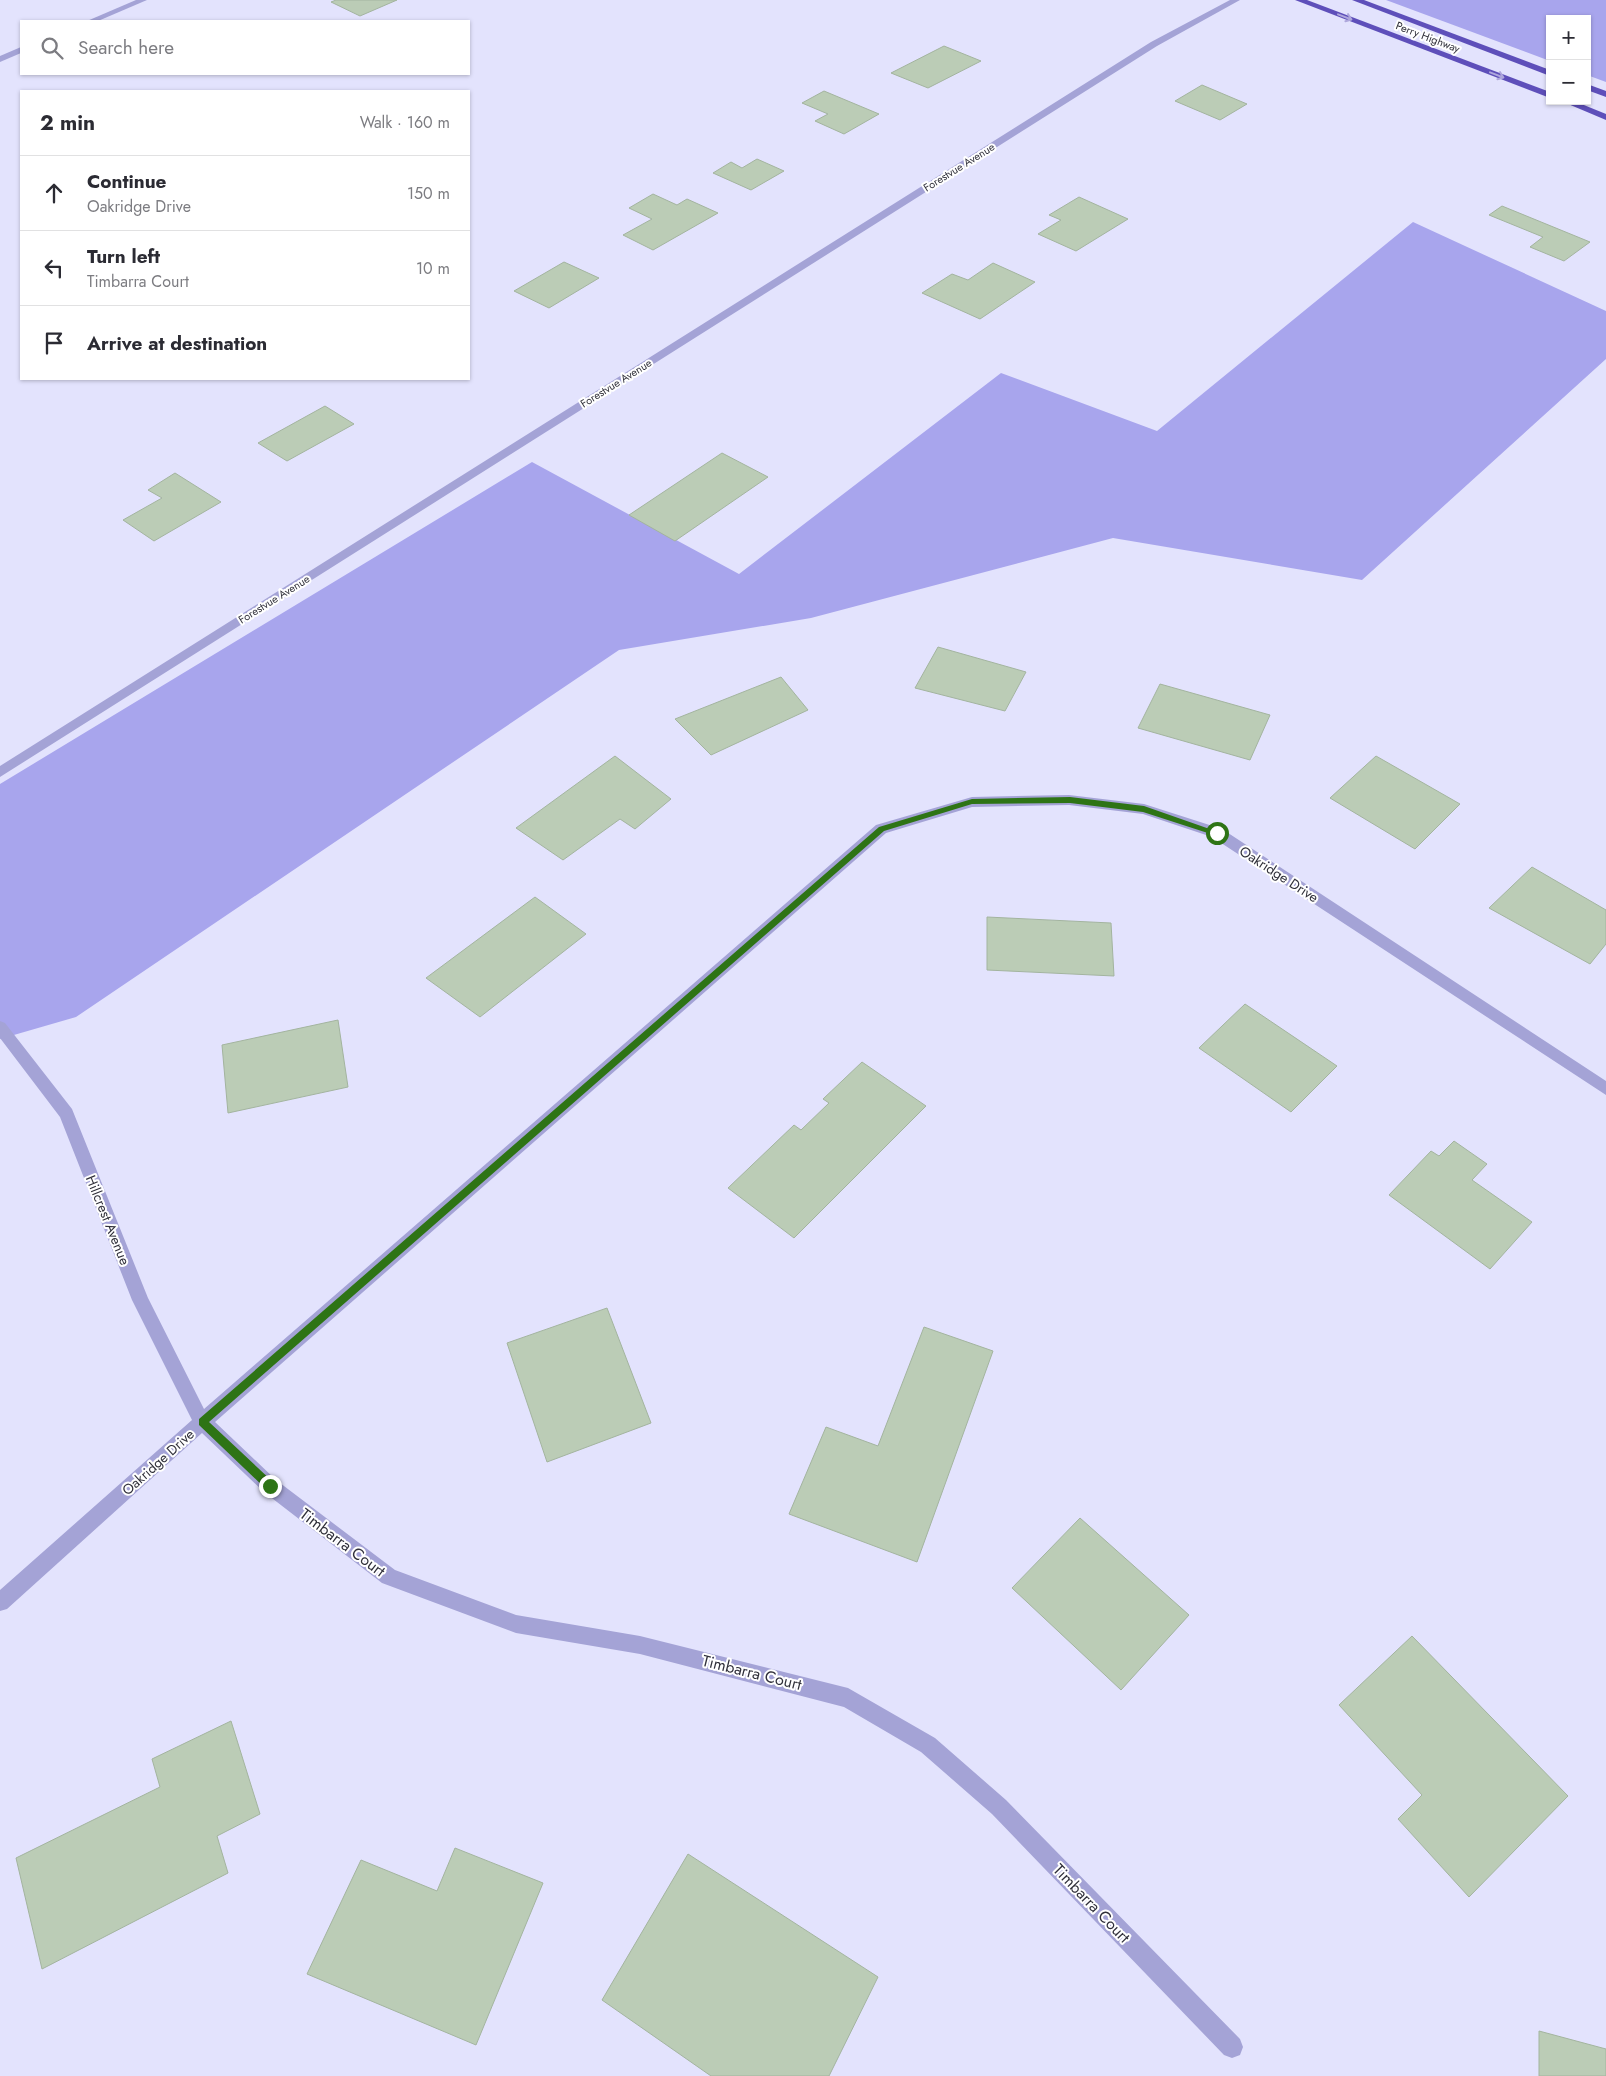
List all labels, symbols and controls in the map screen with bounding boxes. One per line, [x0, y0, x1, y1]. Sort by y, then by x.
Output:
one-way arrow [1337, 13, 1352, 22]
map controls [1546, 15, 1591, 105]
button: + [1546, 15, 1591, 60]
street label: Perry Highway [1394, 17, 1463, 57]
search box [20, 20, 470, 75]
icon: search [38, 34, 66, 62]
text: Search here [78, 34, 174, 61]
button: − [1546, 60, 1591, 105]
one-way arrow [1488, 71, 1504, 80]
text: 2 min [40, 108, 95, 138]
text: Walk · 160 m [360, 111, 450, 134]
street label: Forestvue Avenue [920, 138, 998, 195]
text: Continue [87, 168, 166, 195]
icon: ahead [40, 179, 68, 207]
text: 150 m [407, 182, 450, 205]
text: Oakridge Drive [87, 195, 191, 218]
text: Turn left [87, 243, 160, 270]
icon: left [40, 254, 68, 282]
text: 10 m [416, 257, 450, 280]
text: Timbarra Court [87, 270, 189, 293]
icon: arrive [40, 329, 68, 357]
text: Arrive at destination [87, 330, 267, 357]
street label: Forestvue Avenue [577, 354, 655, 411]
street label: Forestvue Avenue [235, 570, 313, 627]
route start [1206, 822, 1229, 845]
street label: Oakridge Drive [1235, 841, 1323, 907]
street label: Hillcrest Avenue [81, 1172, 135, 1268]
street label: Oakridge Drive [118, 1424, 198, 1500]
route end [259, 1475, 282, 1498]
street label: Timbarra Court [295, 1503, 390, 1582]
street label: Timbarra Court [700, 1649, 804, 1696]
street label: Timbarra Court [1048, 1859, 1135, 1948]

